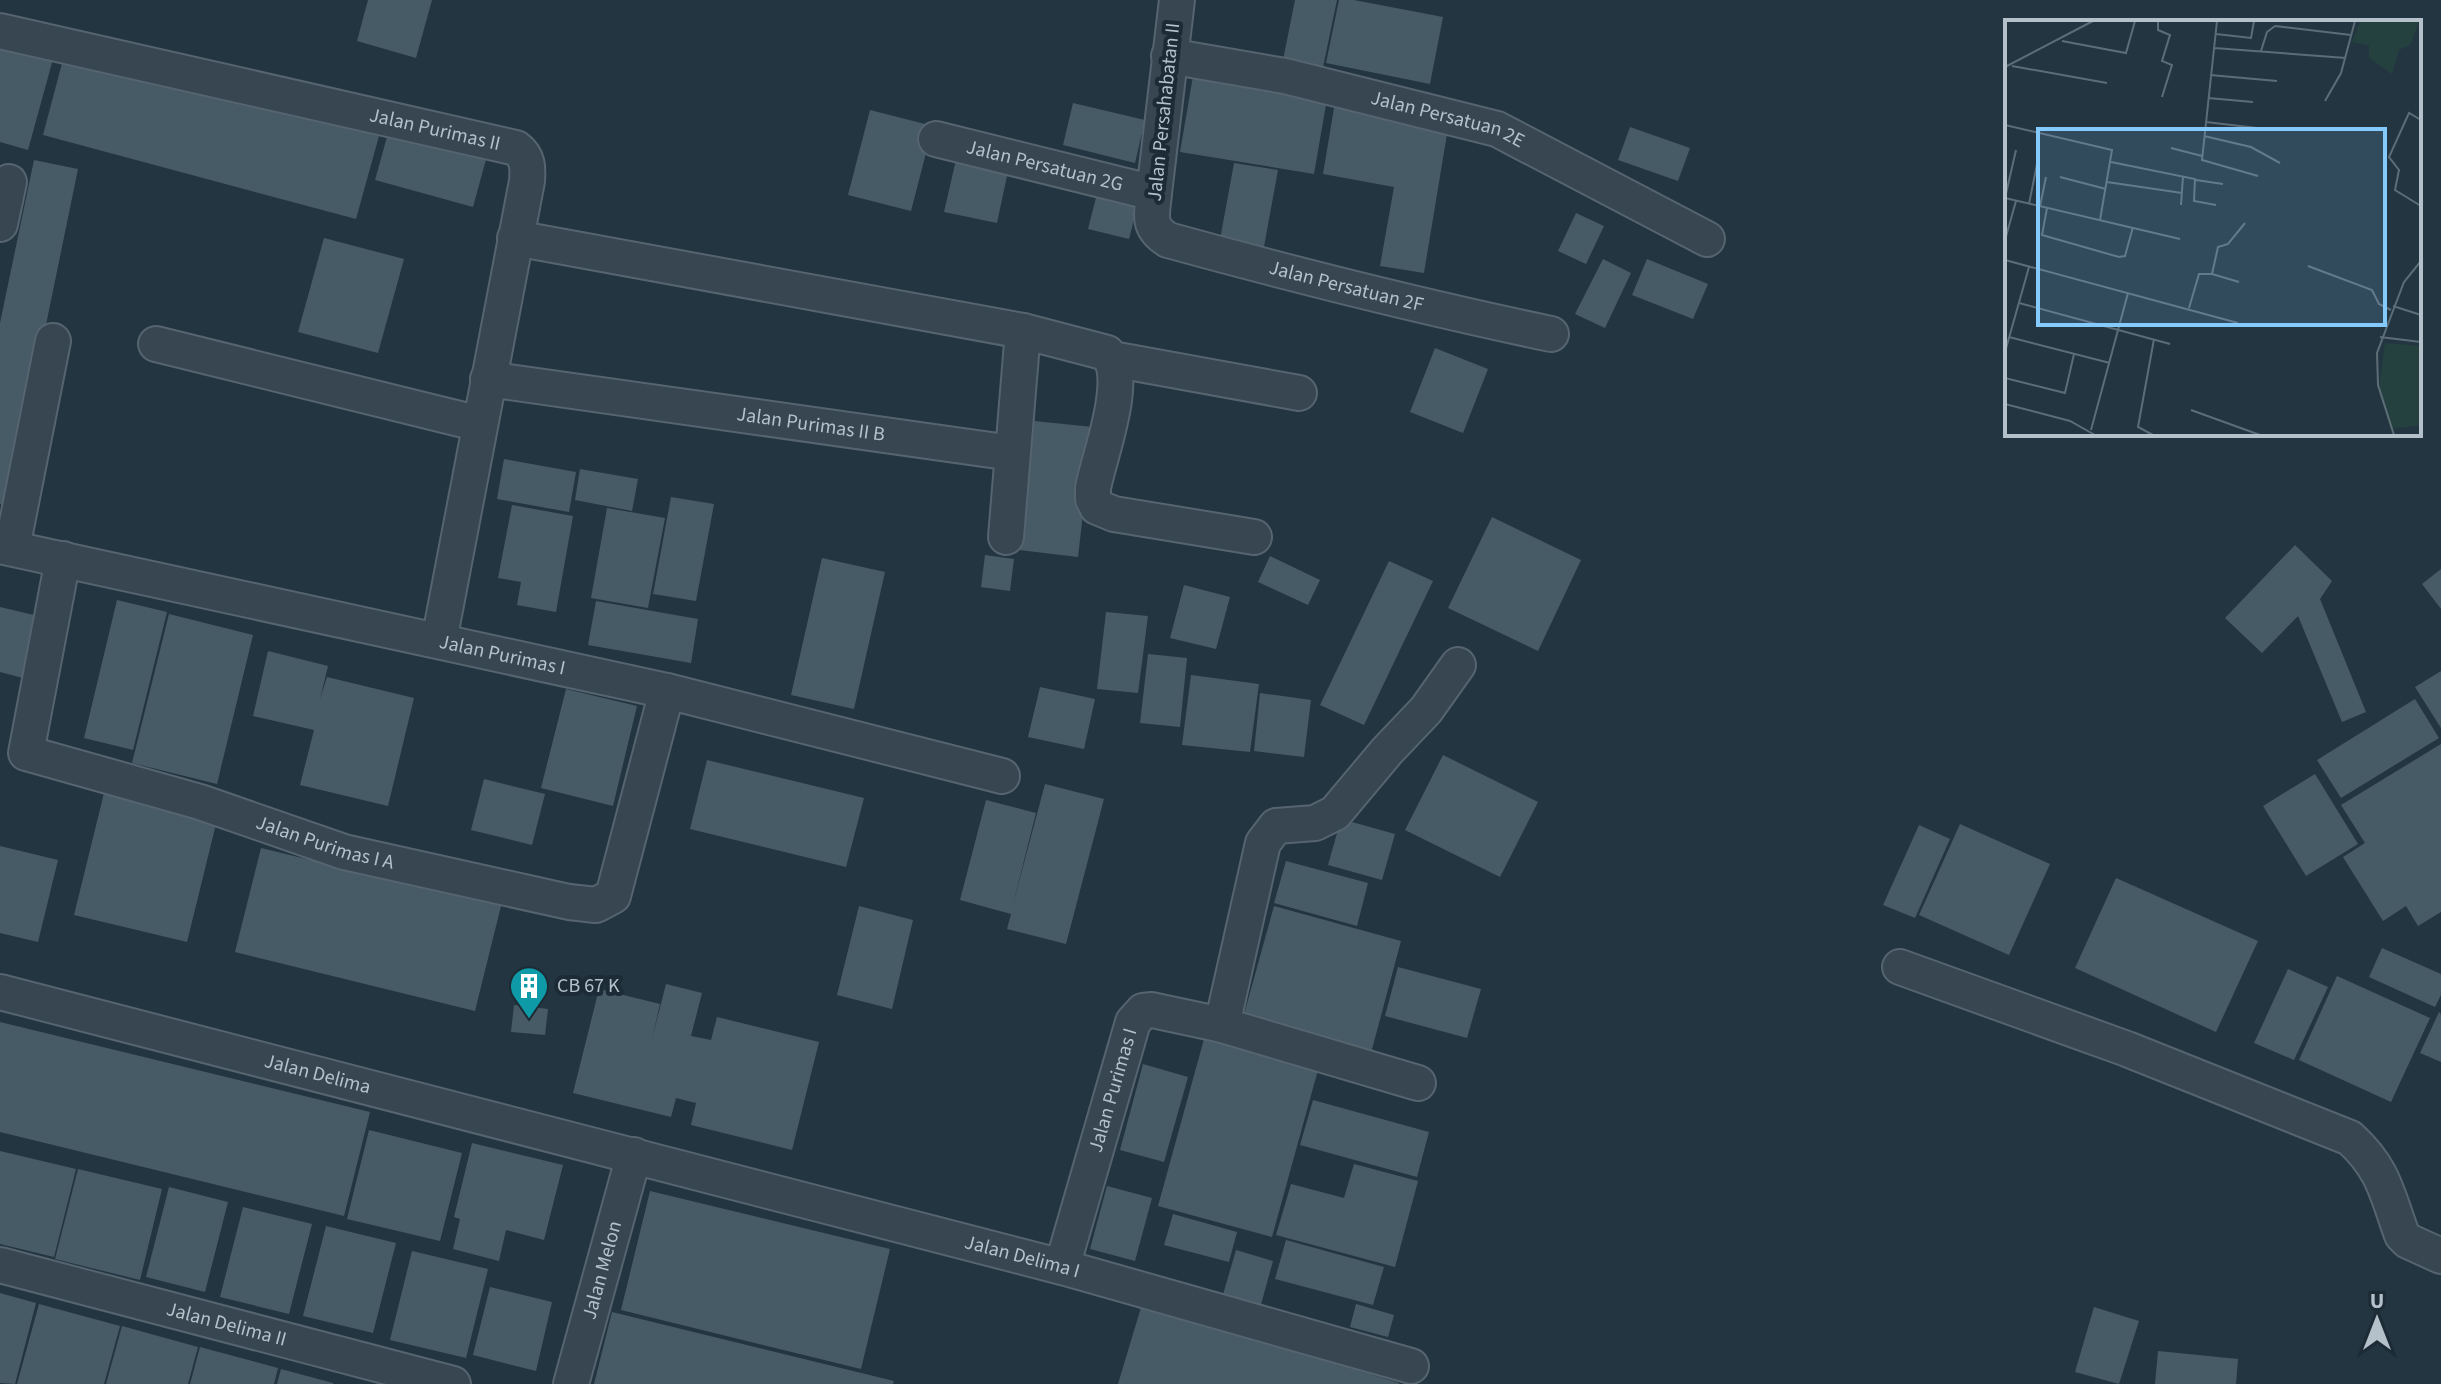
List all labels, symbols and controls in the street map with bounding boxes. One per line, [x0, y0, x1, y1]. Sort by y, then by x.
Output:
inset map [2005, 20, 2421, 436]
street label: Jalan Persahabatan II [1141, 21, 1187, 203]
street label: Jalan Persatuan 2E [1368, 84, 1529, 155]
street label: Jalan Purimas II [367, 101, 503, 158]
street label: Jalan Persatuan 2G [963, 133, 1126, 199]
street label: Jalan Persatuan 2F [1266, 254, 1426, 319]
street label: Jalan Purimas II B [735, 400, 887, 449]
street label: Jalan Purimas I [437, 628, 568, 682]
street label: Jalan Purimas I A [252, 809, 397, 877]
building icon: CB 67 K [508, 965, 550, 1020]
place label: CB 67 K [557, 972, 620, 1000]
street label: Jalan Purimas I [1082, 1025, 1145, 1156]
street label: Jalan Delima [261, 1047, 374, 1101]
street label: Jalan Melon [575, 1218, 629, 1323]
street label: Jalan Delima I [962, 1228, 1083, 1285]
north arrow [2337, 1280, 2417, 1360]
text: U [2370, 1285, 2384, 1317]
street label: Jalan Delima II [163, 1295, 290, 1354]

